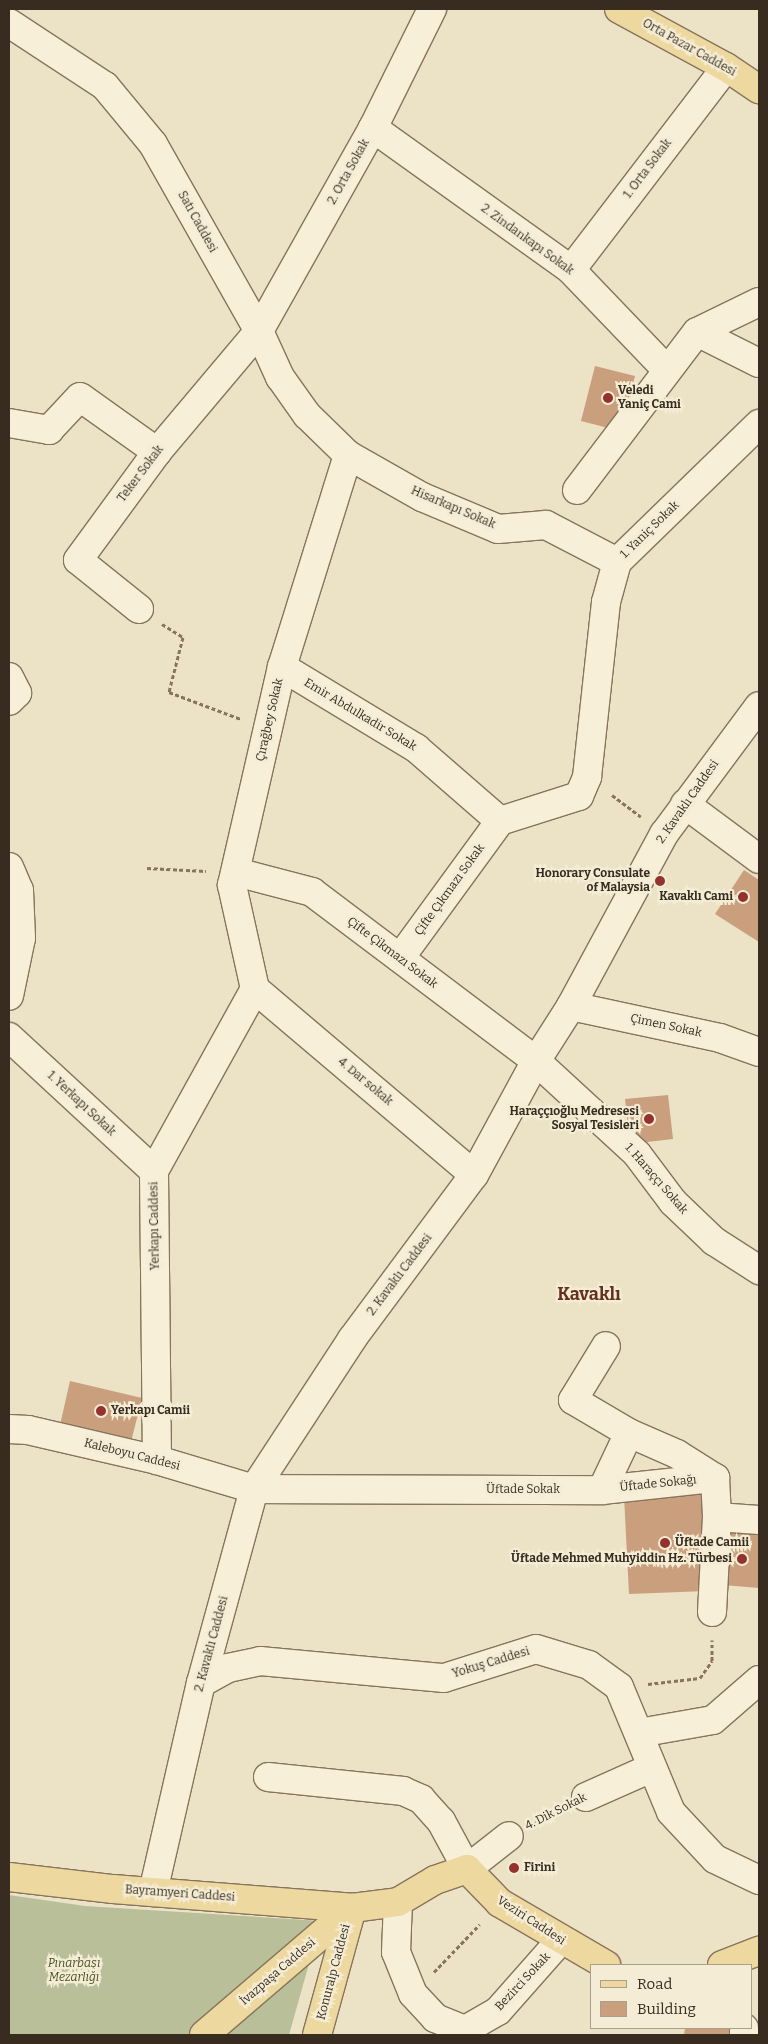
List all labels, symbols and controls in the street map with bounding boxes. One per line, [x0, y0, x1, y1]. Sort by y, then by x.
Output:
street label: Orta Pazar Caddesi [640, 16, 738, 80]
street label: 1. Orta Sokak [621, 136, 675, 202]
street label: 2. Orta Sokak [325, 137, 373, 207]
street label: Satı Caddesi [174, 189, 220, 255]
street label: 2. Zindankapı Sokak [478, 202, 576, 278]
place label: Veledi Yaniç Cami [618, 384, 681, 412]
marker: Veledi Yaniç Cami [602, 392, 614, 404]
street label: Teker Sokak [115, 443, 167, 505]
street label: Hisarkapı Sokak [409, 484, 497, 532]
street label: 1. Yaniç Sokak [617, 498, 683, 562]
street label: Emir Abdulkadir Sokak [301, 676, 419, 754]
street label: Çırağbey Sokak [253, 677, 287, 763]
street label: 2. Kavaklı Caddesi [654, 758, 722, 846]
street label: Çifte Çıkmazı Sokak [412, 841, 488, 939]
place label: Honorary Consulate of Malaysia [535, 867, 650, 895]
marker: Honorary Consulate of Malaysia [654, 875, 666, 887]
place label: Kavaklı Cami [659, 890, 733, 904]
marker: Kavaklı Cami [737, 891, 749, 903]
street label: Çifte Çikmazı Sokak [344, 914, 440, 992]
street label: Çimen Sokak [629, 1011, 703, 1041]
street label: 4. Dar sokak [335, 1055, 395, 1109]
street label: 1. Yerkapı Sokak [44, 1069, 118, 1139]
place label: Haraççıoğlu Medresesi Sosyal Tesisleri [509, 1105, 639, 1133]
marker: Haraççıoğlu Medresesi Sosyal Tesisleri [643, 1113, 655, 1125]
street label: 1. Haraççı Sokak [621, 1141, 691, 1217]
street label: Yerkapı Caddesi [147, 1182, 163, 1270]
street label: 2. Kavaklı Caddesi [365, 1231, 435, 1319]
district label: Kavaklı [557, 1283, 621, 1305]
place label: Yerkapı Camii [111, 1404, 190, 1418]
marker: Yerkapı Camii [95, 1405, 107, 1417]
street label: Kaleboyu Caddesi [82, 1436, 182, 1474]
street label: Üftade Sokağı [619, 1473, 697, 1495]
street label: Üftade Sokak [486, 1483, 560, 1497]
place label: Üftade Camii [675, 1536, 749, 1550]
marker: Üftade Camii [659, 1537, 671, 1549]
place label: Üftade Mehmed Muhyiddin Hz. Türbesi [511, 1552, 732, 1566]
marker: Üftade Mehmed Muhyiddin Hz. Türbesi [736, 1553, 748, 1565]
street label: 2. Kavaklı Caddesi [192, 1595, 232, 1693]
street label: Yokuş Caddesi [451, 1644, 531, 1682]
street label: 4. Dik Sokak [523, 1790, 589, 1834]
place label: Firini [524, 1861, 555, 1875]
marker: Firini [508, 1862, 520, 1874]
street label: Bayramyeri Caddesi [124, 1883, 236, 1905]
street label: Veziri Caddesi [494, 1894, 568, 1948]
street label: Konuralp Caddesi [314, 1923, 354, 2021]
street label: İvazpaşa Caddesi [237, 1935, 319, 2009]
street label: Bezirci Sokak [492, 1950, 554, 2014]
park label: Pınarbaşı Mezarlığı [48, 1957, 100, 1985]
legend [590, 1964, 753, 2029]
text: Road [637, 1975, 672, 1993]
text: Building [637, 2000, 696, 2018]

